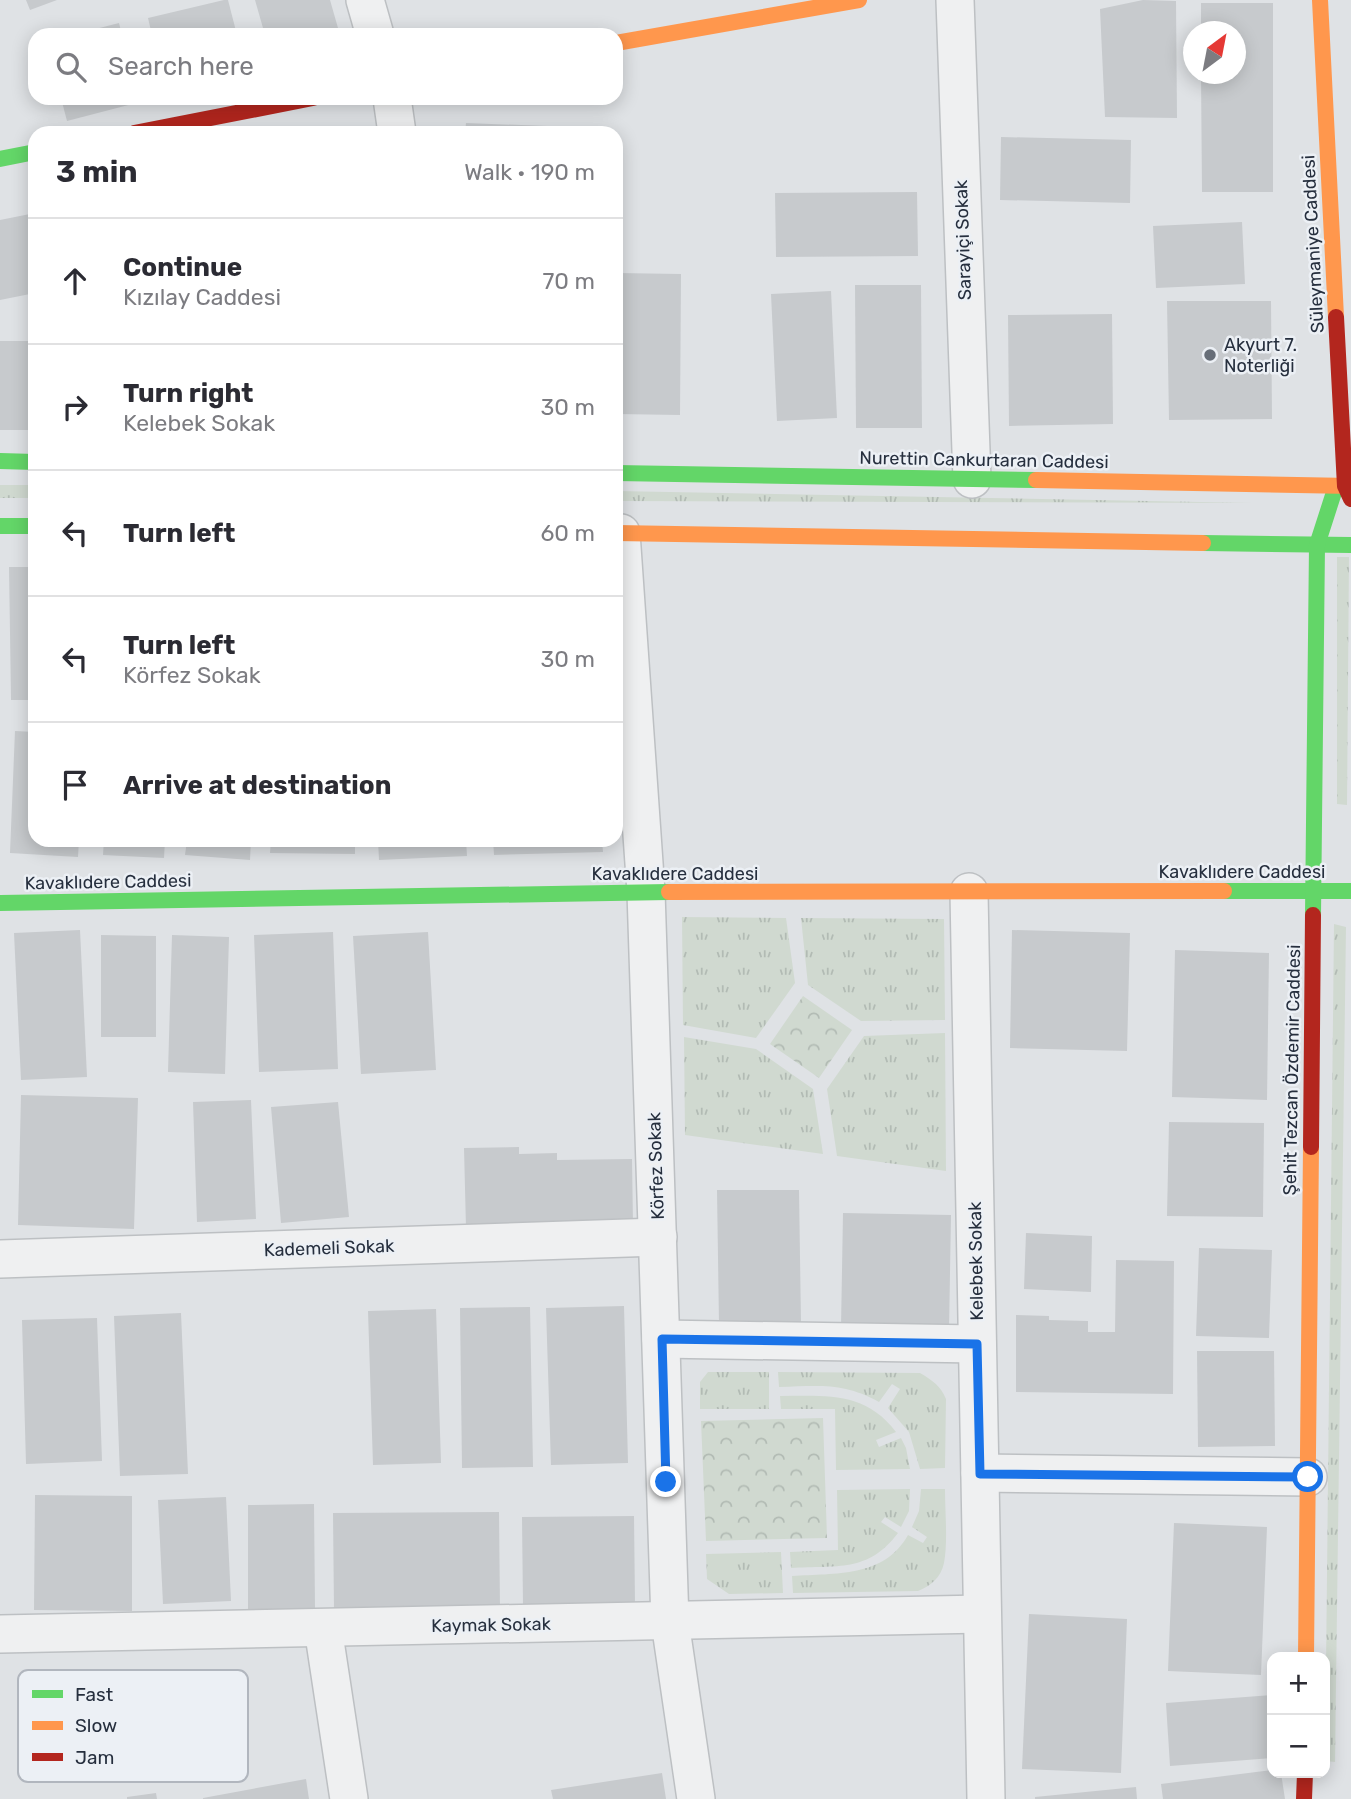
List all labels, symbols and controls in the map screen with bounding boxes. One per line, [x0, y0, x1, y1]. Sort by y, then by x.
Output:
north arrow [1183, 21, 1246, 84]
search box [28, 28, 623, 105]
icon: search [52, 48, 90, 86]
text: Search here [108, 51, 254, 82]
text: 3 min [56, 154, 138, 190]
street label: Süleymaniye Caddesi [1297, 154, 1329, 334]
text: Walk · 190 m [464, 158, 595, 186]
street label: Sarayiçi Sokak [950, 179, 976, 301]
text: Continue [123, 252, 242, 283]
icon: ahead [56, 262, 94, 300]
text: 70 m [543, 267, 595, 295]
text: Kızılay Caddesi [123, 283, 281, 311]
place label: Akyurt 7. Noterliği [1224, 334, 1297, 377]
marker: Akyurt 7. Noterliği [1202, 347, 1218, 363]
text: Turn right [123, 378, 253, 409]
icon: right [56, 388, 94, 426]
text: 30 m [540, 393, 595, 421]
text: Kelebek Sokak [123, 409, 275, 437]
street label: Nurettin Cankurtaran Caddesi [859, 447, 1109, 473]
icon: left [56, 514, 94, 552]
text: Turn left [123, 518, 235, 549]
text: 60 m [540, 519, 595, 547]
text: Turn left [123, 630, 235, 661]
icon: left [56, 640, 94, 678]
text: 30 m [540, 645, 595, 673]
text: Körfez Sokak [123, 661, 261, 689]
icon: arrive [56, 766, 94, 804]
text: Arrive at destination [123, 770, 391, 801]
street label: Kavaklıdere Caddesi [1159, 861, 1325, 883]
street label: Kavaklıdere Caddesi [592, 863, 758, 885]
street label: Kavaklıdere Caddesi [24, 870, 192, 894]
street label: Şehit Tezcan Özdemir Caddesi [1279, 944, 1305, 1196]
street label: Körfez Sokak [643, 1111, 669, 1220]
street label: Kelebek Sokak [964, 1201, 988, 1321]
street label: Kademeli Sokak [263, 1235, 395, 1261]
route start [1292, 1461, 1323, 1492]
route end [650, 1466, 681, 1497]
street label: Kaymak Sokak [431, 1613, 552, 1637]
map controls [1267, 1652, 1330, 1778]
button: + [1267, 1652, 1330, 1715]
legend [18, 1670, 248, 1782]
text: Fast [75, 1683, 114, 1706]
text: Slow [75, 1714, 117, 1737]
button: − [1267, 1715, 1330, 1778]
text: Jam [75, 1746, 114, 1769]

